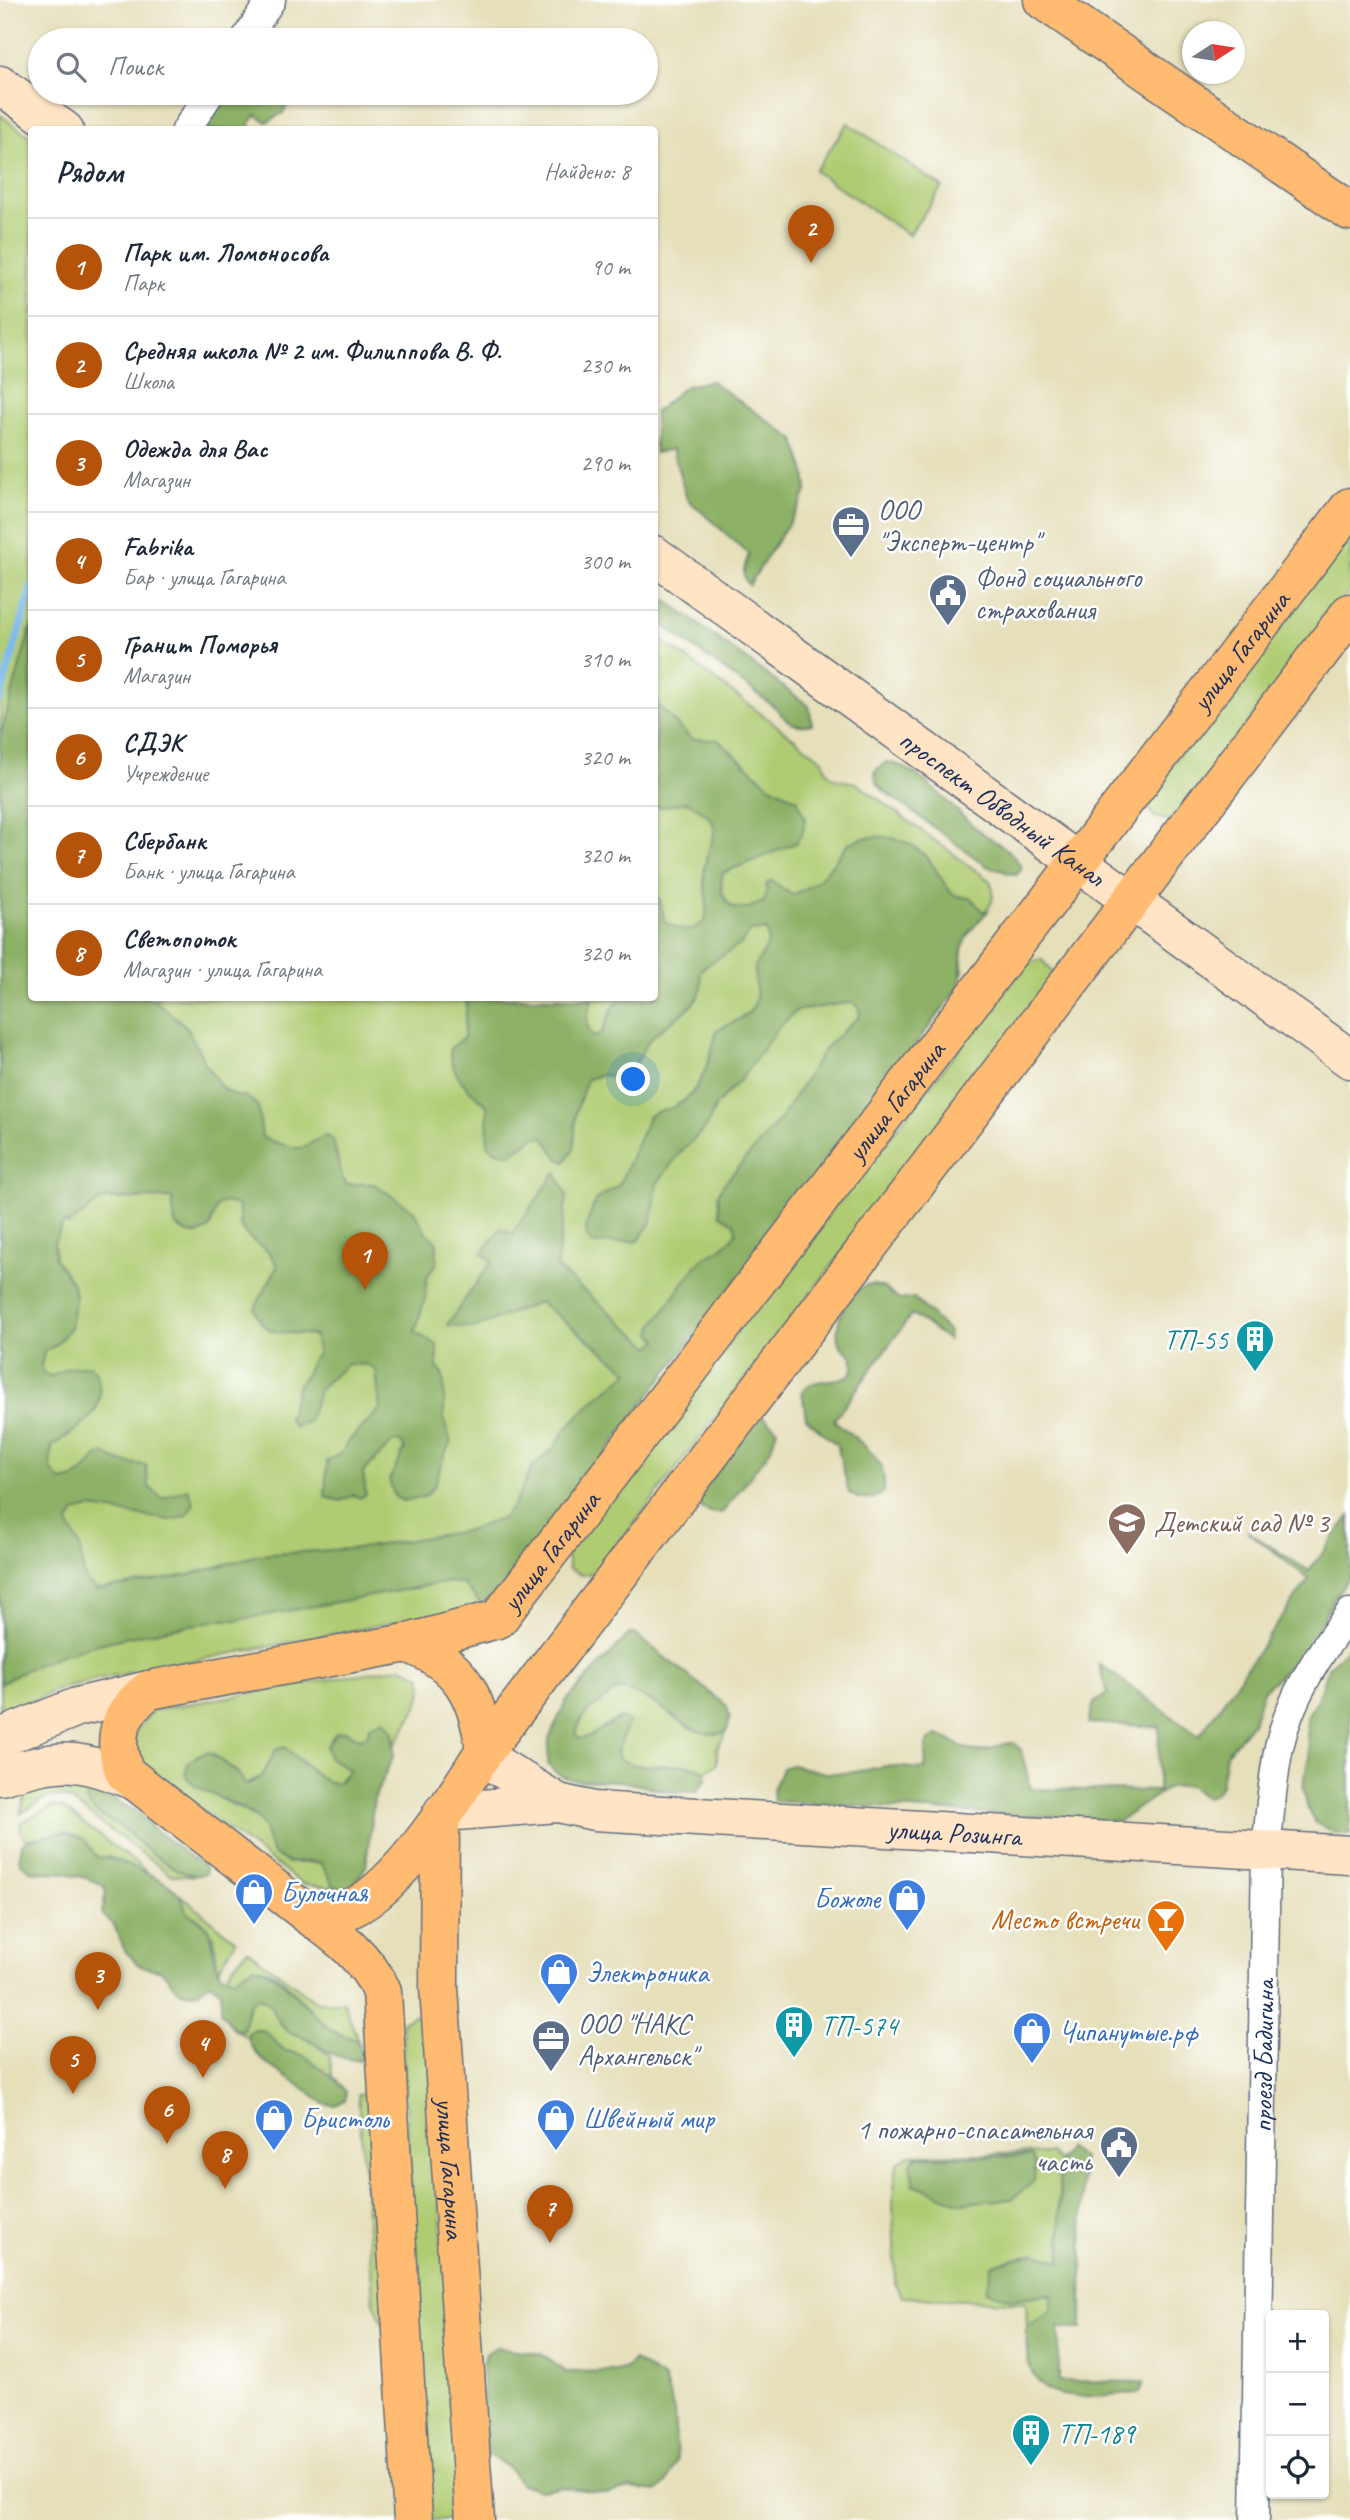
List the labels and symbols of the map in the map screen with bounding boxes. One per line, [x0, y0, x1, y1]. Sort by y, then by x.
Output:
north arrow [1182, 21, 1245, 84]
pin: 2 [788, 205, 834, 263]
place label: ООО "Эксперт-центр" [878, 492, 1045, 559]
office icon: ООО "Эксперт-центр" [830, 504, 872, 559]
place label: Фонд социального страхования [975, 560, 1144, 627]
public building icon: Фонд социального страхования [927, 572, 969, 627]
street label: улица Гагарина [1182, 583, 1298, 720]
street label: проспект Обводный Канал [892, 722, 1113, 895]
street label: улица Гагарина [837, 1033, 954, 1170]
your location [616, 1062, 650, 1096]
pin: 1 [342, 1232, 388, 1290]
building icon: ТП-55 [1234, 1318, 1276, 1373]
place label: ТП-55 [1164, 1322, 1229, 1357]
street label: улица Гагарина [492, 1483, 609, 1620]
school or university icon: Детский сад № 3 [1106, 1501, 1148, 1556]
place label: Детский сад № 3 [1154, 1505, 1331, 1540]
street label: улица Розинга [884, 1811, 1024, 1854]
shop icon: Булочная [233, 1871, 275, 1926]
place label: Булочная [281, 1875, 368, 1910]
shop icon: Божоле [886, 1877, 928, 1932]
place label: Божоле [814, 1881, 882, 1916]
bar icon: Место встречи [1145, 1898, 1187, 1953]
place label: Место встречи [991, 1902, 1141, 1937]
shop icon: Электроника [538, 1951, 580, 2006]
pin: 3 [75, 1952, 121, 2010]
place label: Электроника [586, 1955, 710, 1990]
street label: проезд Бадигина [1244, 1977, 1282, 2133]
building icon: ТП-574 [773, 2004, 815, 2059]
place label: ООО "НАКС Архангельск" [578, 2006, 702, 2073]
place label: ТП-574 [821, 2008, 900, 2043]
shop icon: Чипанутые.рф [1011, 2010, 1053, 2065]
place label: Чипанутые.рф [1059, 2014, 1199, 2049]
office icon: ООО "НАКС Архангельск" [530, 2018, 572, 2073]
pin: 4 [180, 2020, 226, 2078]
pin: 5 [50, 2036, 96, 2094]
pin: 6 [144, 2086, 190, 2144]
street label: улица Гагарина [428, 2095, 473, 2242]
shop icon: Бристоль [253, 2097, 295, 2152]
shop icon: Швейный мир [535, 2097, 577, 2152]
place label: Бристоль [301, 2101, 391, 2136]
place label: Швейный мир [583, 2101, 715, 2136]
place label: 1 пожарно-спасательная часть [857, 2112, 1094, 2179]
public building icon: 1 пожарно-спасательная часть [1098, 2124, 1140, 2179]
pin: 8 [202, 2131, 248, 2189]
pin: 7 [527, 2185, 573, 2243]
building icon: ТП-189 [1010, 2412, 1052, 2467]
place label: ТП-189 [1058, 2416, 1137, 2451]

